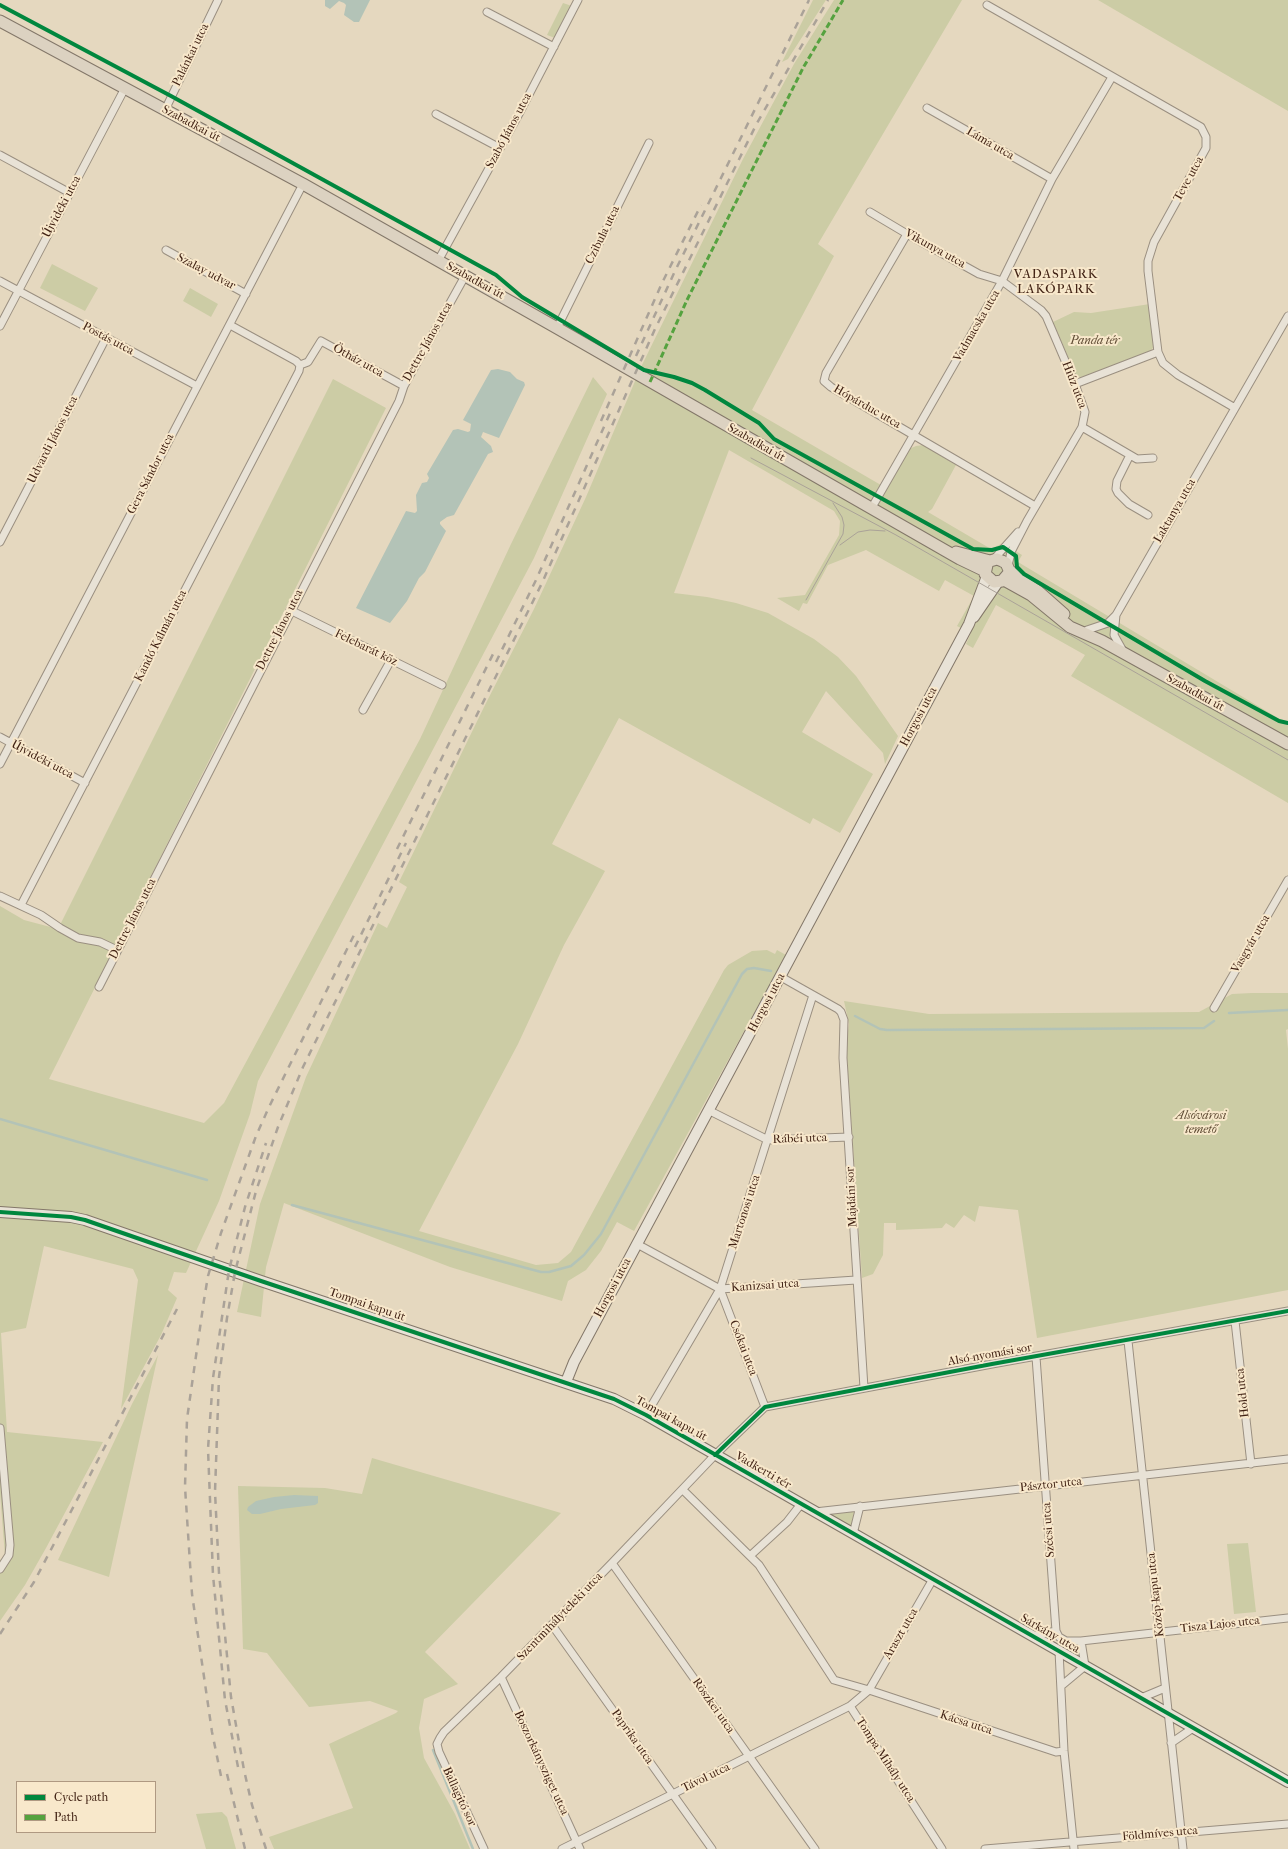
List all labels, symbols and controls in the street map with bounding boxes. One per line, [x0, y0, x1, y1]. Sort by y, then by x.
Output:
street label: Palánkai utca [170, 21, 212, 89]
street label: Szabó János utca [483, 91, 535, 171]
street label: Szabadkai út [159, 103, 223, 145]
street label: Láma utca [964, 125, 1016, 163]
street label: Teve utca [1171, 154, 1207, 204]
street label: Újvidéki utca [40, 173, 84, 241]
street label: Czibula utca [583, 203, 623, 267]
street label: Vikunya utca [902, 226, 968, 272]
street label: Szalay udvar [174, 251, 238, 293]
street label: Szabadkai út [443, 259, 507, 303]
district label: VADASPARK LAKÓPARK [1014, 267, 1098, 298]
street label: Vadmacska utca [951, 288, 1003, 364]
street label: Dettre János utca [400, 300, 456, 384]
street label: Postás utca [80, 319, 136, 359]
park label: Panda tér [1070, 334, 1120, 348]
street label: Ötház utca [330, 341, 386, 381]
street label: Hiúz utca [1058, 359, 1090, 411]
street label: Hópárduc utca [831, 382, 903, 432]
street label: Udvardi János utca [25, 394, 81, 486]
street label: Szabadkai út [725, 421, 787, 465]
street label: Gera Sándor utca [125, 431, 177, 517]
street label: Laktanya utca [1151, 476, 1199, 546]
street label: Dettre János utca [253, 587, 307, 673]
street label: Kandó Kálmán utca [132, 588, 190, 684]
street label: Felebarát köz [332, 627, 400, 669]
street label: Szabadkai út [1163, 671, 1227, 715]
street label: Horgosi utca [897, 685, 941, 749]
street label: Újvidéki utca [8, 738, 76, 782]
street label: Dettre János utca [106, 876, 160, 962]
street label: Vasgyár utca [1229, 912, 1273, 976]
street label: Horgosi utca [745, 971, 789, 1035]
park label: Alsóvárosi temető [1176, 1109, 1226, 1137]
street label: Rábéi utca [772, 1131, 828, 1147]
street label: Majdáni sor [843, 1167, 861, 1227]
street label: Martonosi utca [726, 1173, 764, 1251]
street label: Horgosi utca [591, 1256, 635, 1320]
street label: Kanizsai utca [730, 1276, 800, 1296]
street label: Tompai kapu út [327, 1285, 407, 1325]
street label: Csókai utca [726, 1318, 760, 1378]
street label: Alsó-nyomási sor [947, 1341, 1033, 1369]
street label: Hold utca [1233, 1368, 1253, 1418]
street label: Tompai kapu út [633, 1393, 709, 1445]
street label: Vadkerti tér [733, 1449, 793, 1493]
street label: Pásztor utca [1019, 1475, 1083, 1495]
street label: Szécsi utca [1040, 1502, 1058, 1558]
street label: Közép-kapu utca [1144, 1552, 1168, 1638]
street label: Szentmihályteleki utca [514, 1570, 606, 1664]
street label: Araszt utca [881, 1606, 921, 1662]
street label: Sárkány utca [1018, 1611, 1082, 1657]
street label: Tisza Lajos utca [1179, 1614, 1261, 1636]
street label: Röszkei utca [689, 1676, 737, 1736]
street label: Paprika utca [608, 1707, 656, 1767]
street label: Boszorkánysziget utca [510, 1708, 572, 1818]
street label: Kácsa utca [938, 1708, 994, 1738]
street label: Tompa Mihály utca [852, 1715, 918, 1805]
street label: Távol utca [679, 1760, 733, 1796]
street label: Ballagitó sor [439, 1765, 479, 1829]
legend [16, 1781, 156, 1833]
text: Cycle path [54, 1790, 108, 1804]
text: Path [54, 1810, 78, 1824]
street label: Földmíves utca [1121, 1824, 1199, 1844]

